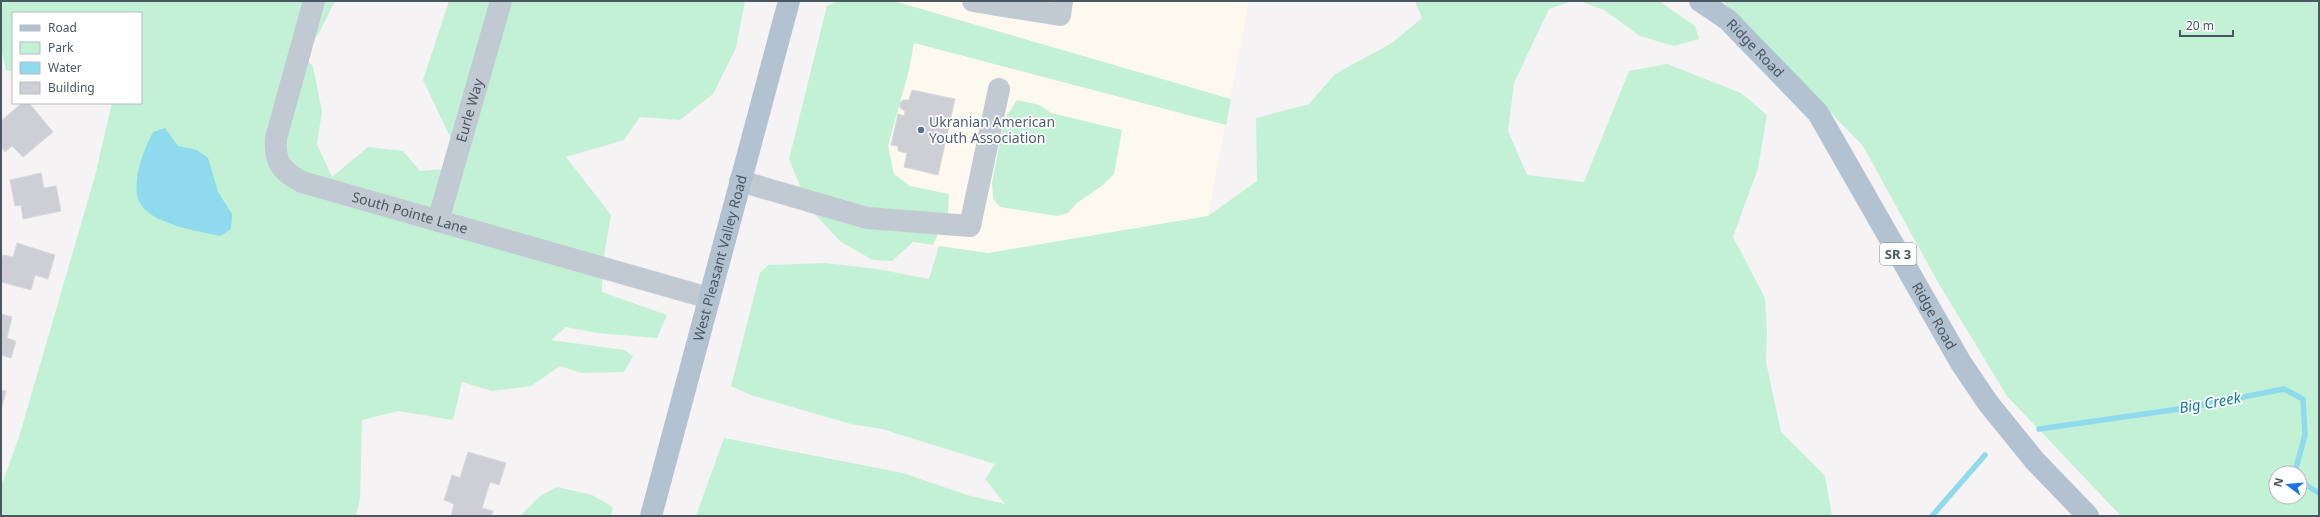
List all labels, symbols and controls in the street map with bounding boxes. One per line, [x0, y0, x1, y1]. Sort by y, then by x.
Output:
legend [12, 12, 142, 104]
scale bar [2180, 12, 2233, 38]
street label: Ridge Road [1723, 14, 1788, 81]
text: 20 m [2186, 17, 2214, 34]
text: Road [48, 19, 77, 36]
text: Park [48, 39, 74, 56]
text: Water [48, 59, 82, 76]
street label: Eurle Way [451, 76, 488, 144]
text: Building [48, 79, 95, 96]
place label: Ukranian American Youth Association [929, 112, 1055, 147]
marker: Ukranian American Youth Association [916, 125, 926, 135]
street label: West Pleasant Valley Road [688, 173, 751, 343]
street label: South Pointe Lane [350, 187, 470, 238]
road number: SR 3 [1880, 243, 1916, 265]
street label: Ridge Road [1908, 278, 1961, 353]
water label: Big Creek [2177, 387, 2243, 417]
north arrow [2268, 465, 2308, 505]
text: N [2269, 476, 2286, 488]

